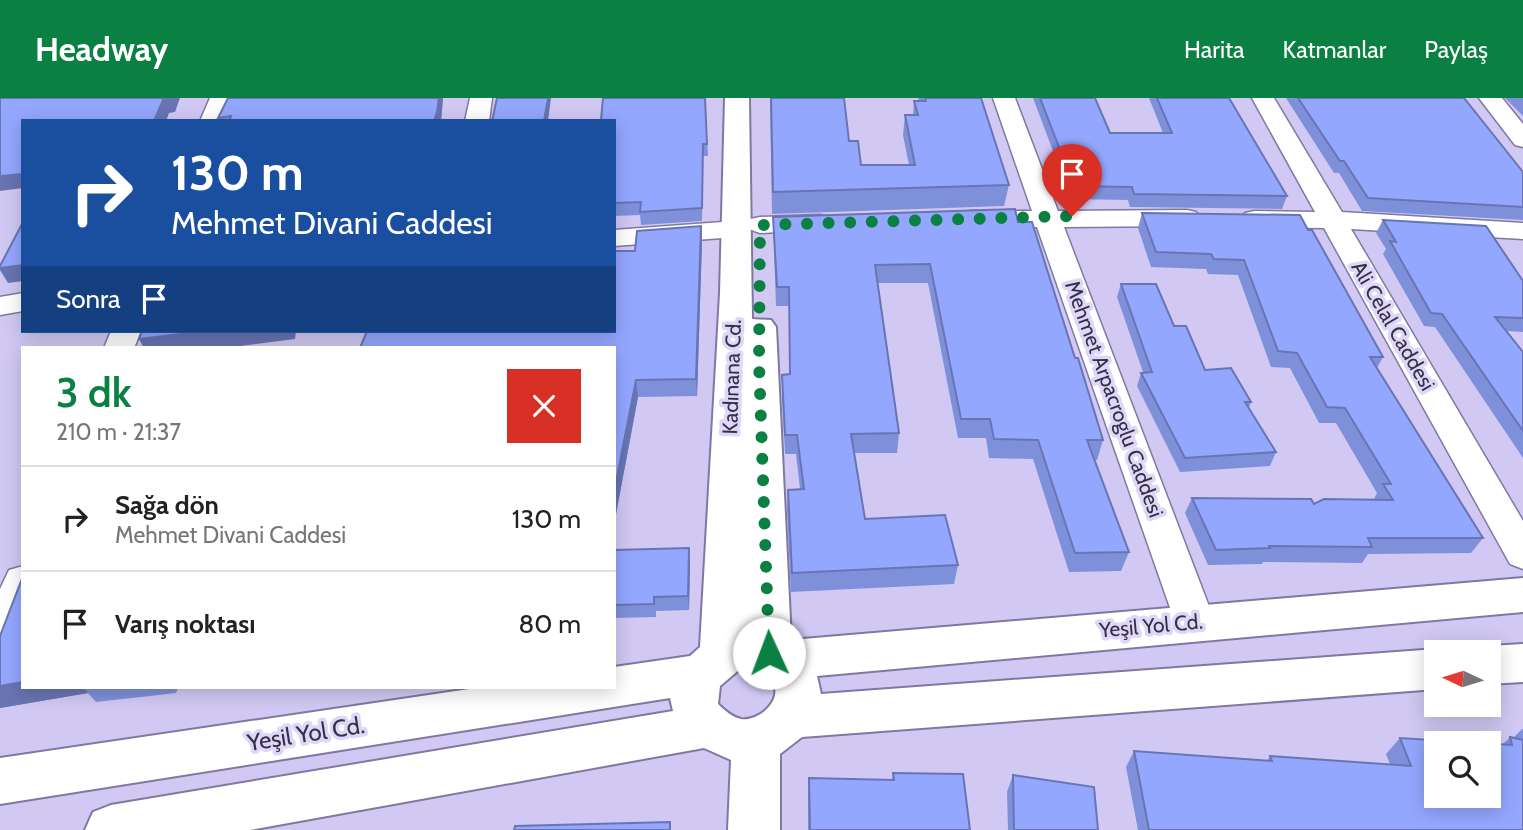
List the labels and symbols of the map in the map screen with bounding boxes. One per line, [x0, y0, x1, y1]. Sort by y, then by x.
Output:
pin [1042, 144, 1102, 216]
street label: Ali Celal Caddesi [1346, 257, 1441, 395]
street label: Mehmet Arpacroglu Caddesi [1060, 277, 1169, 521]
street label: Kadınana Cd. [717, 319, 746, 435]
street label: Yeşil Yol Cd. [1097, 609, 1204, 643]
position arrow [732, 616, 806, 690]
north arrow [1424, 640, 1502, 718]
street label: Yeşil Yol Cd. [244, 710, 367, 757]

